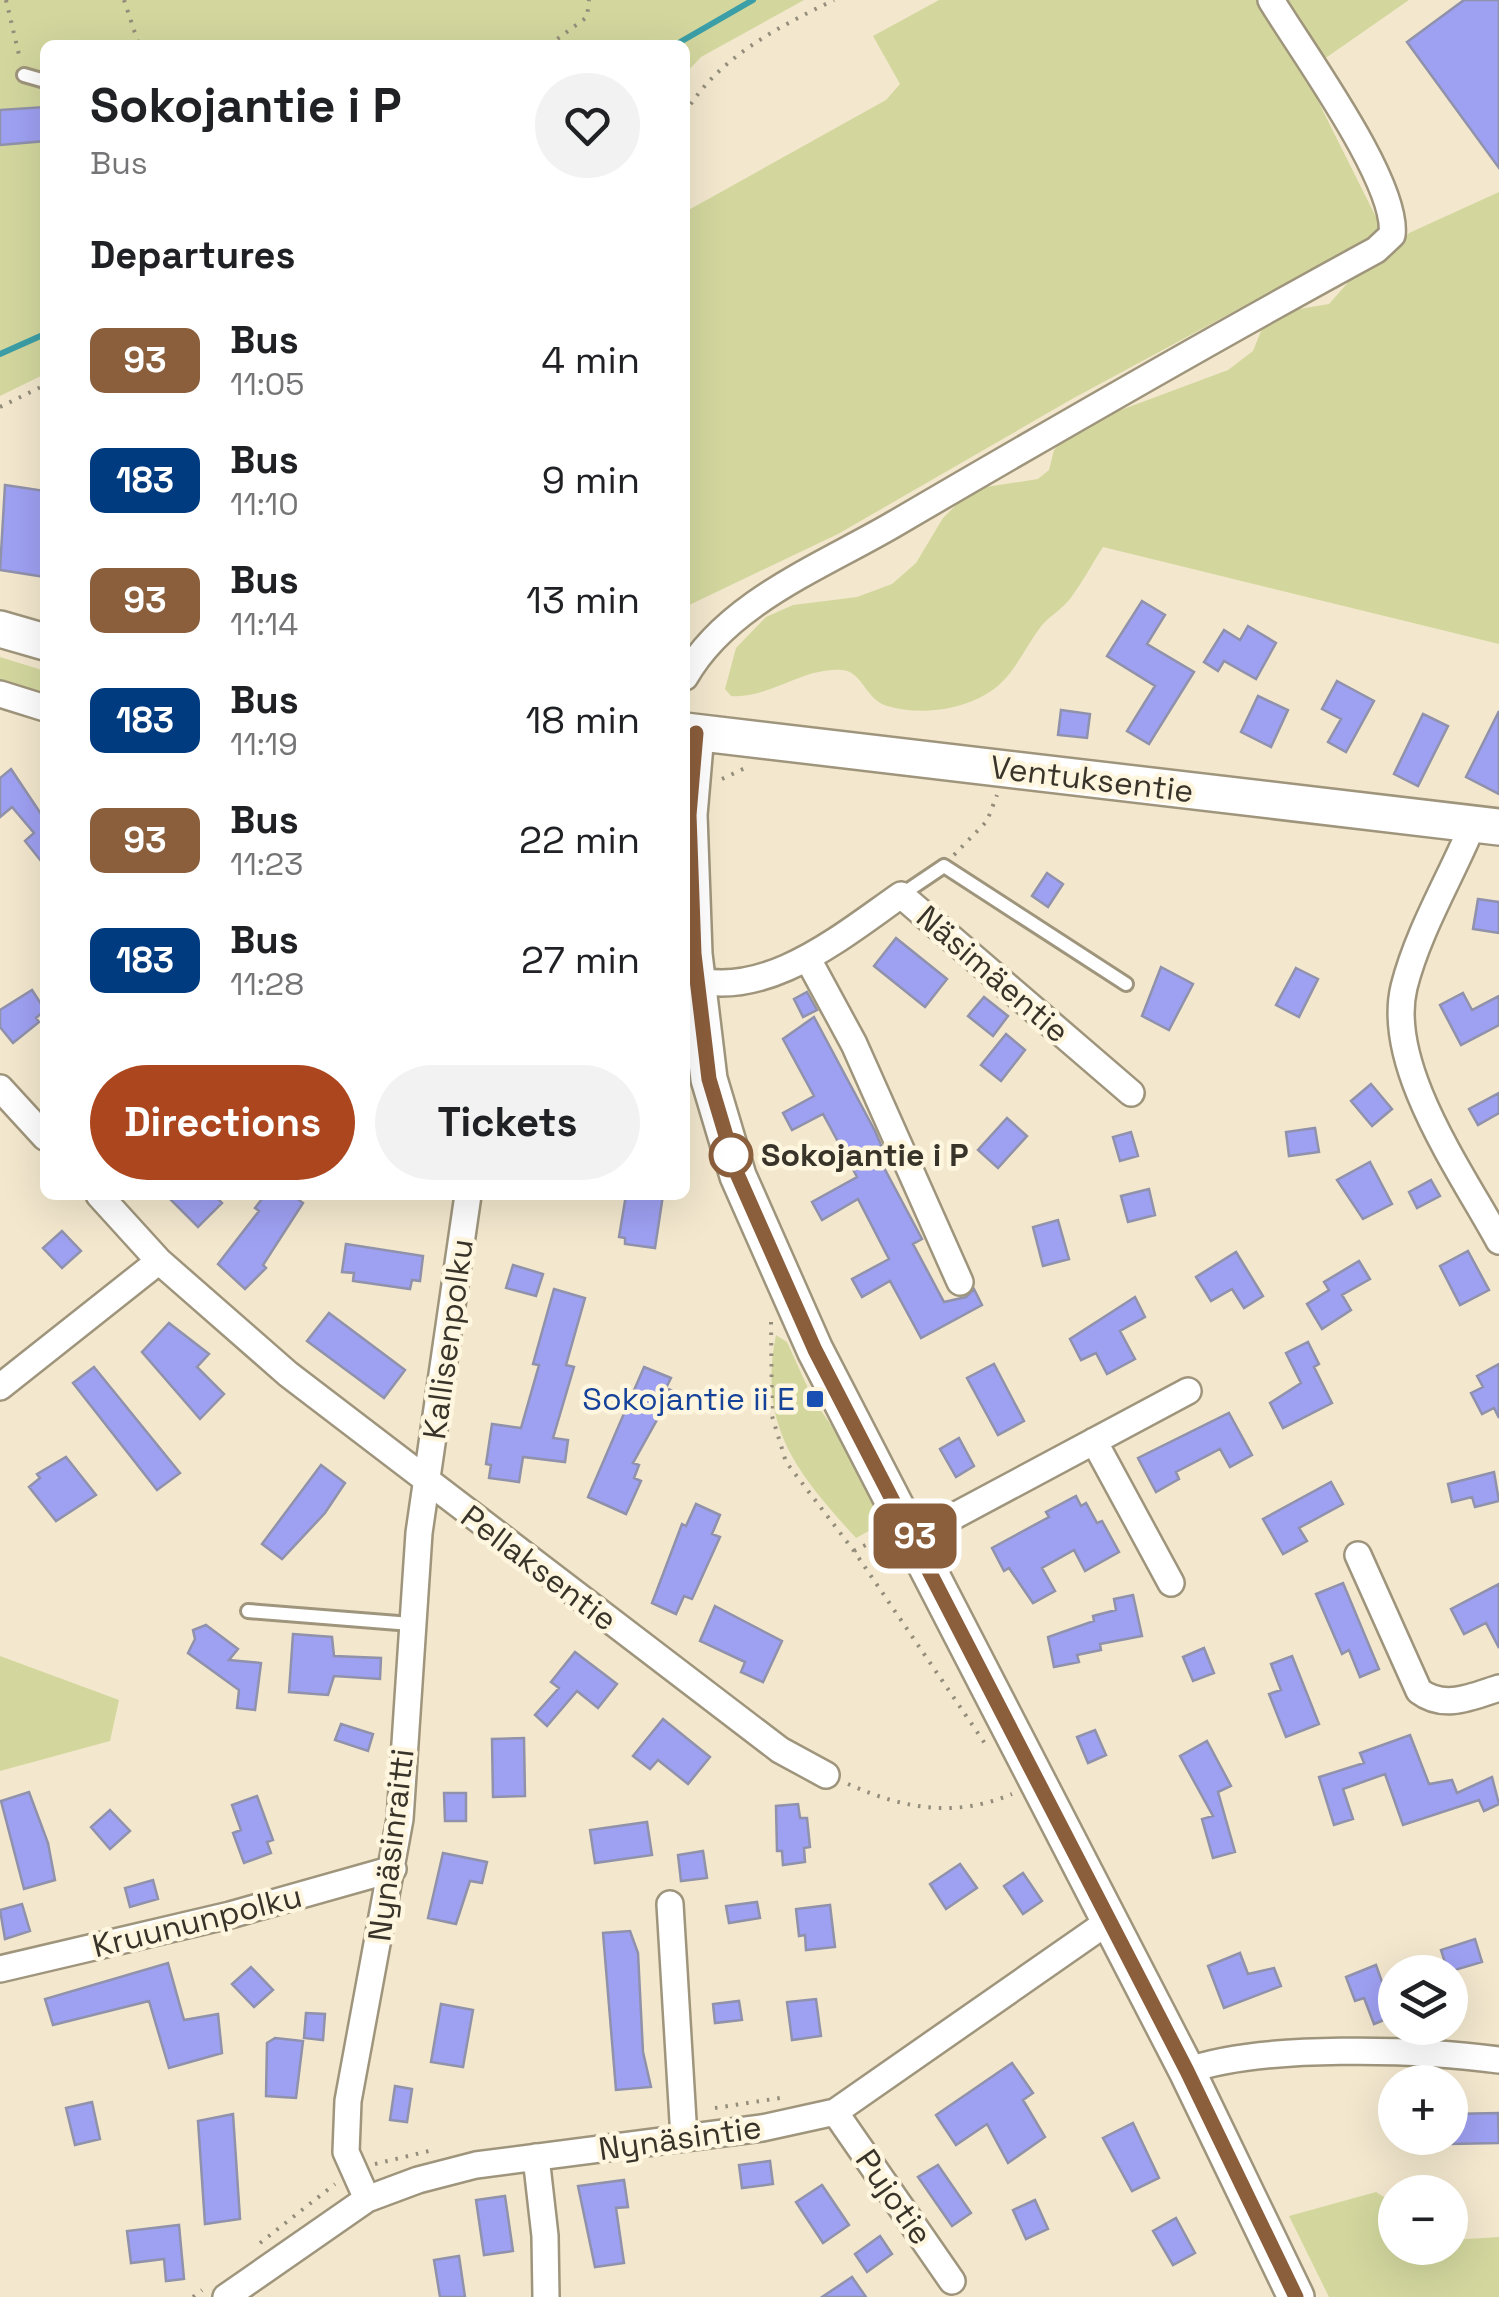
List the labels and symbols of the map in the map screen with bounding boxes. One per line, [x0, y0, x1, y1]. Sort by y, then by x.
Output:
street label: Ventuksentie [988, 747, 1196, 811]
street label: Näsimäentie [908, 897, 1078, 1051]
marker: Sokojantie i P [710, 1134, 752, 1176]
place label: Sokojantie i P [761, 1135, 969, 1175]
street label: Kallisenpolku [414, 1236, 482, 1442]
place label: Sokojantie ii E [582, 1379, 795, 1419]
marker: Sokojantie ii E [804, 1388, 826, 1410]
street label: Pellaksentie [453, 1496, 625, 1640]
line badge: 93 [870, 1504, 960, 1568]
street label: Nynäsinraitti [359, 1746, 423, 1944]
street label: Kruununpolku [88, 1876, 306, 1966]
street label: Nynäsintie [596, 2107, 764, 2169]
street label: Pujotie [847, 2142, 941, 2252]

